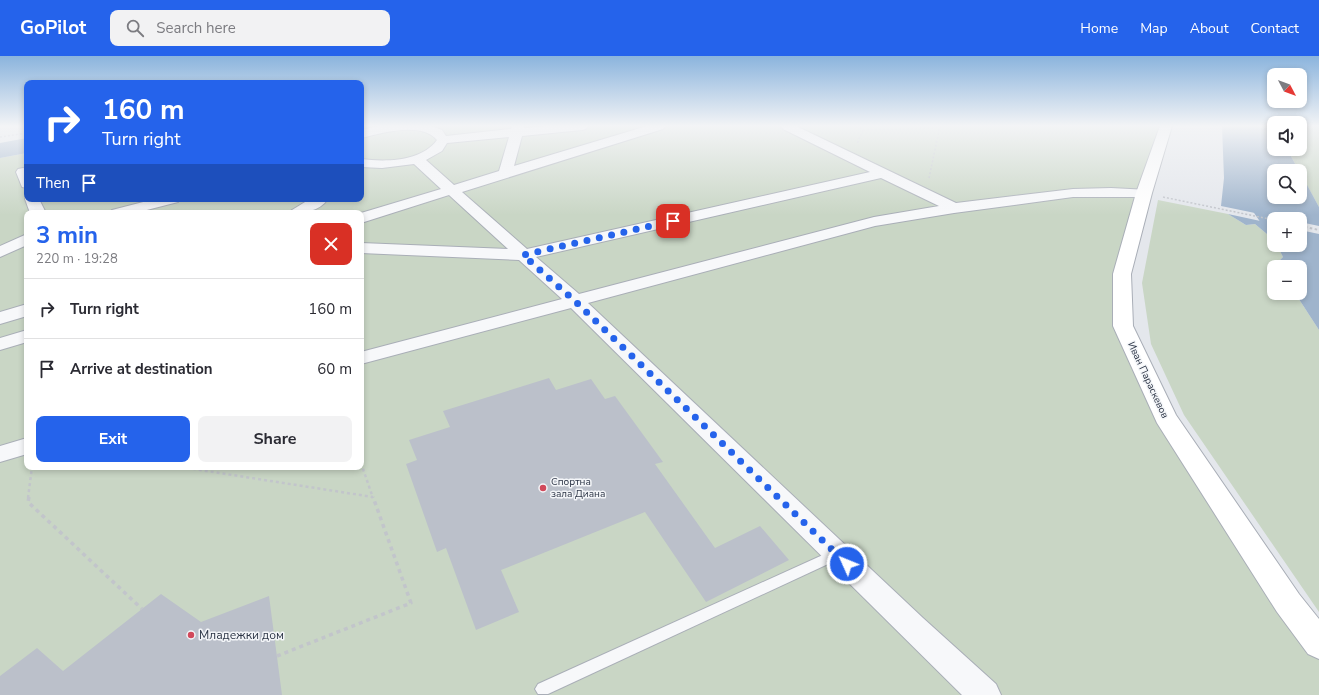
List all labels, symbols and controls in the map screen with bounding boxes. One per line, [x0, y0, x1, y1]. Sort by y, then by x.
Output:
search box [110, 10, 390, 46]
text: GoPilot [20, 15, 86, 41]
icon: search [124, 17, 146, 39]
text: Search here [156, 18, 236, 38]
text: Home [1080, 19, 1118, 38]
text: Map [1140, 19, 1168, 38]
text: About [1190, 19, 1229, 38]
text: Contact [1251, 19, 1299, 38]
north arrow [1267, 68, 1307, 108]
map controls [1267, 68, 1307, 300]
text: 160 m [102, 91, 185, 129]
icon: right [36, 96, 88, 148]
button: sound [1267, 116, 1307, 156]
text: Turn right [102, 127, 181, 151]
button: search [1267, 164, 1307, 204]
icon: arrive [78, 172, 100, 194]
text: Then [36, 173, 70, 193]
pin [656, 204, 690, 238]
icon: arrive [662, 210, 684, 232]
button: + [1267, 212, 1307, 252]
text: 3 min [36, 219, 98, 251]
button: close [310, 223, 352, 265]
text: 220 m · 19:28 [36, 250, 118, 268]
button: − [1267, 260, 1307, 300]
icon: right [36, 298, 58, 320]
text: Turn right [70, 299, 139, 319]
text: 160 m [308, 299, 352, 319]
street label: Иван Параскевов [1124, 339, 1172, 421]
icon: arrive [36, 358, 58, 380]
text: Arrive at destination [70, 359, 213, 379]
text: 60 m [317, 359, 352, 379]
button: Exit [36, 416, 190, 462]
button: Share [198, 416, 352, 462]
place label: Спортна зала Диана [551, 475, 605, 501]
marker: Спортна зала Диана [538, 483, 548, 493]
position arrow [826, 543, 868, 585]
place label: Младежки дом [199, 627, 284, 643]
marker: Младежки дом [186, 630, 196, 640]

